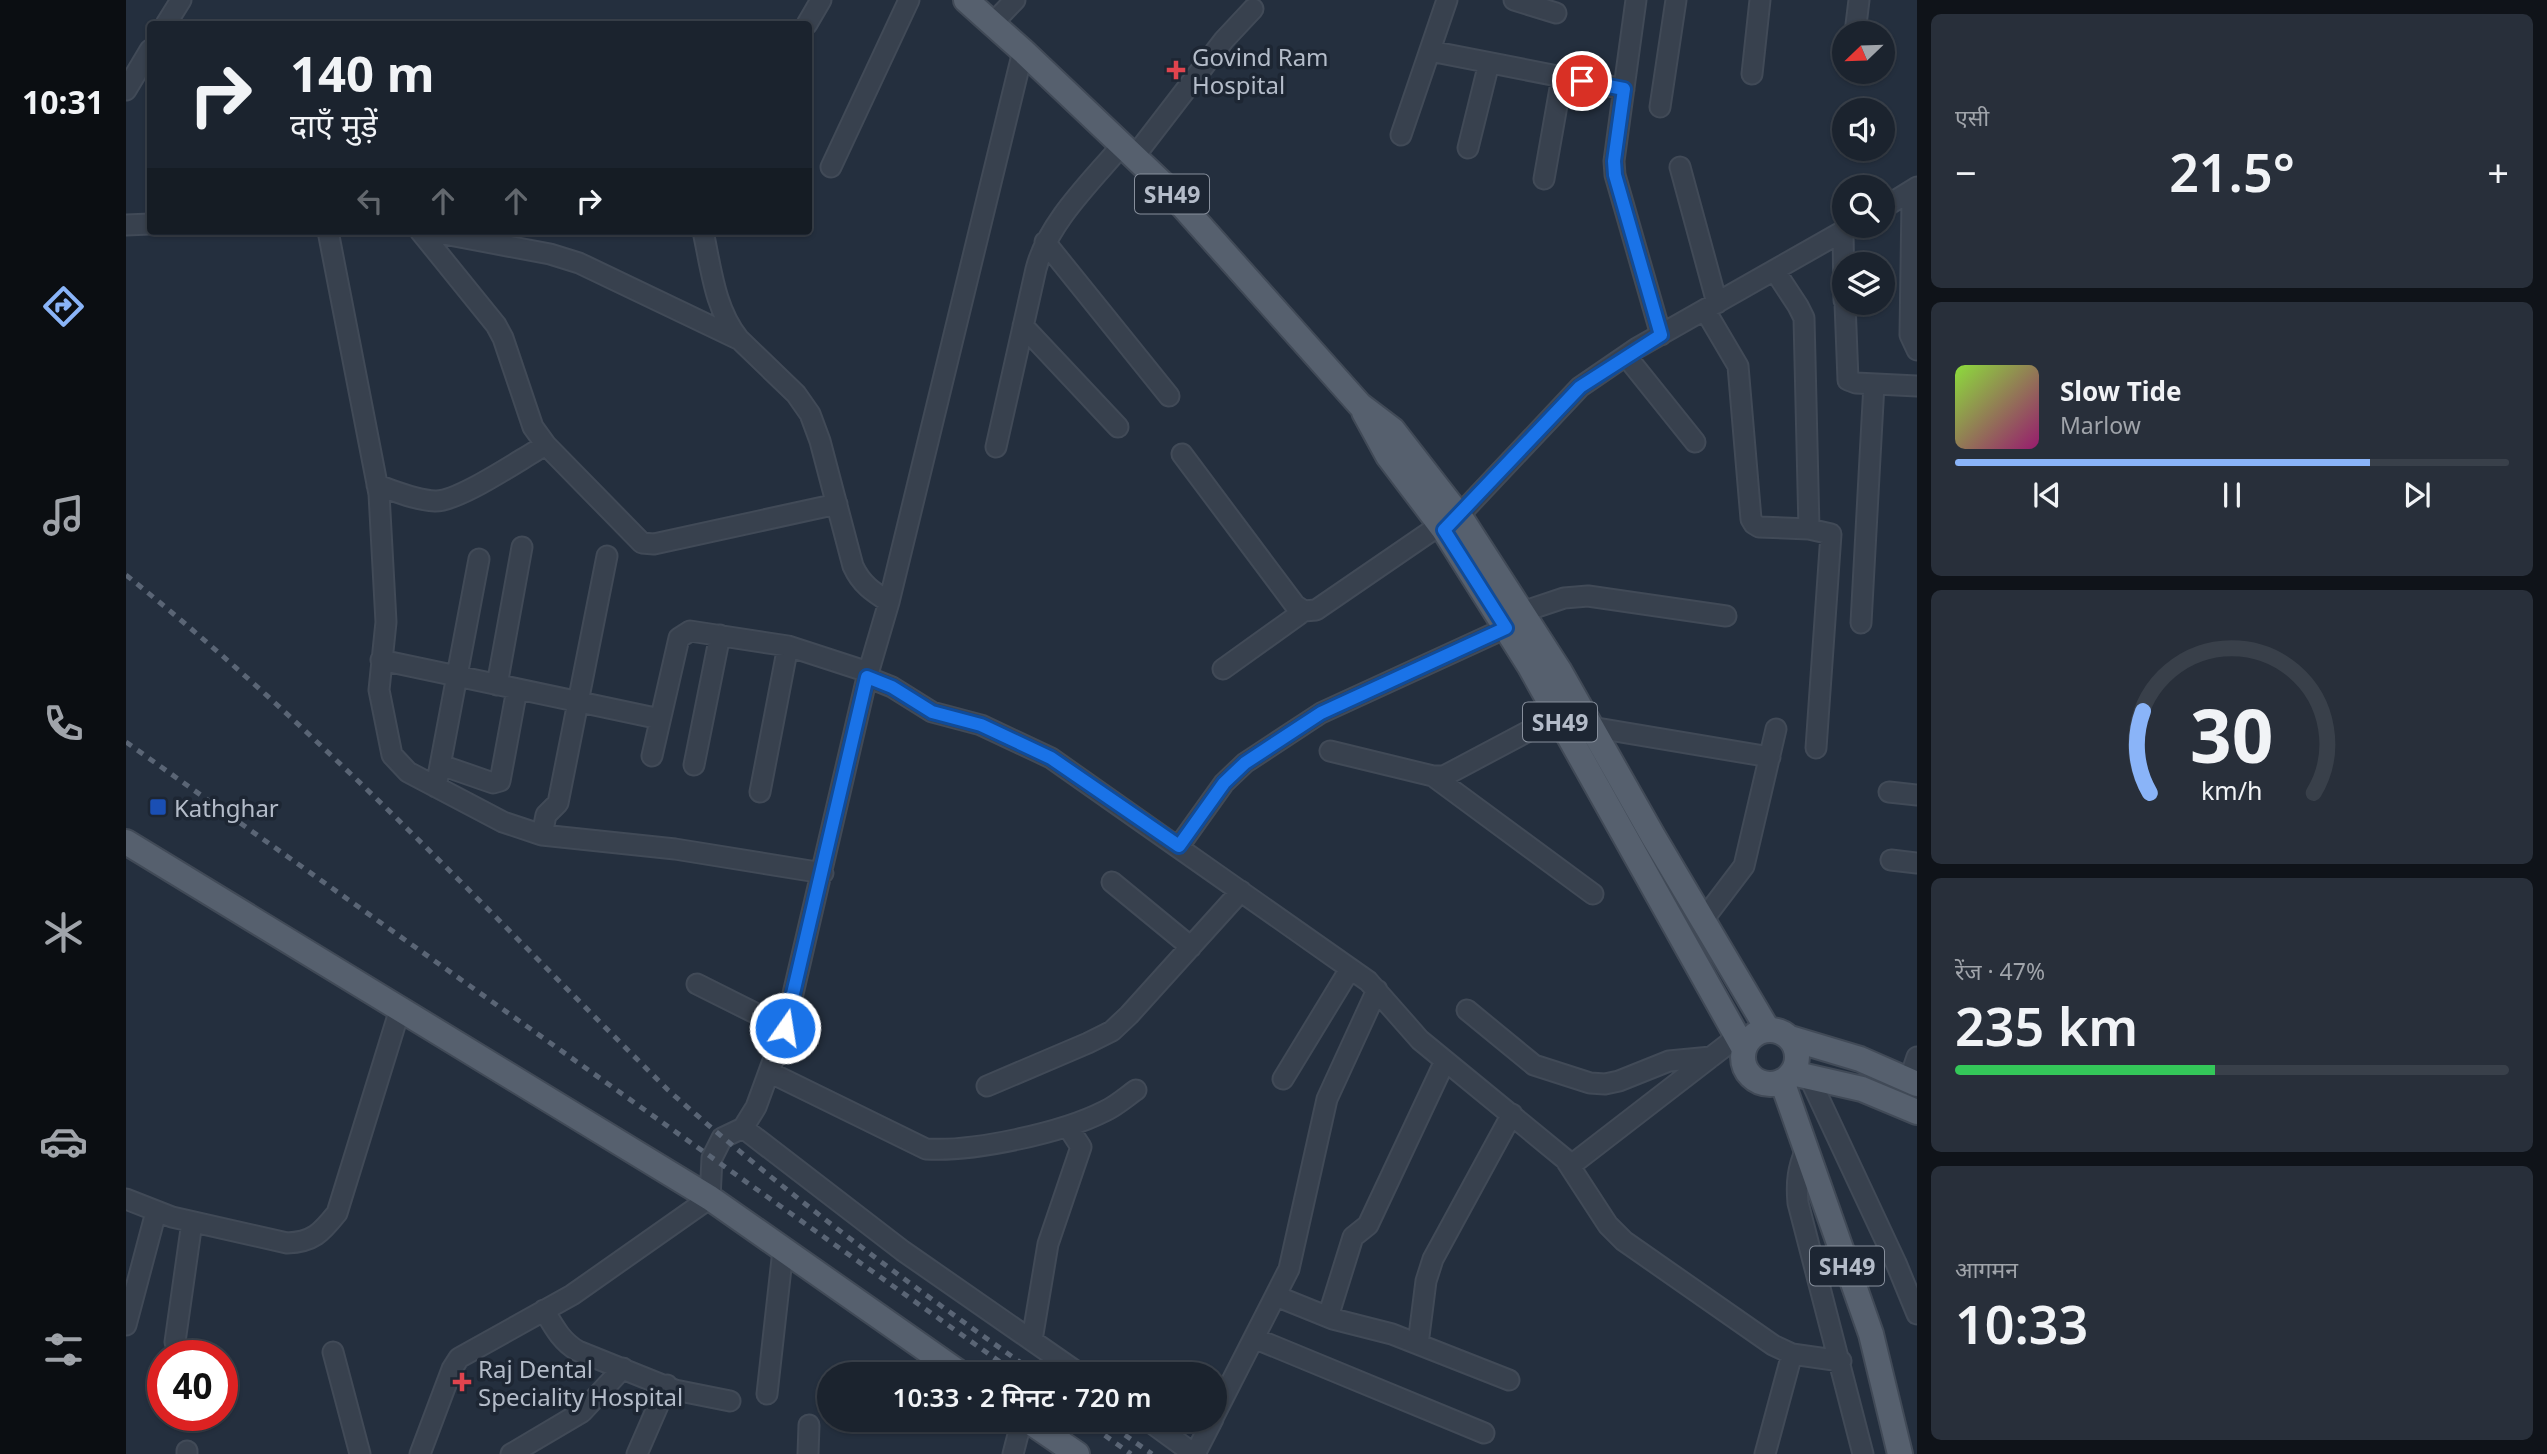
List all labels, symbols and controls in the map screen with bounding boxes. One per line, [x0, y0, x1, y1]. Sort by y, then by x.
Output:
north arrow [1832, 21, 1895, 84]
map controls [1832, 21, 1895, 315]
text: 140 m [290, 40, 435, 106]
place label: Govind Ram Hospital [1192, 40, 1329, 101]
icon: right [175, 49, 266, 140]
pin [1552, 51, 1612, 111]
marker: Govind Ram Hospital [1166, 60, 1186, 80]
icon: arrive [1563, 62, 1601, 100]
text: 10:31 [22, 80, 104, 123]
button: sound [1832, 98, 1895, 161]
text: एसी [1955, 101, 1989, 133]
text: दाएँ मुड़ें [290, 103, 378, 146]
text: 21.5° [2169, 136, 2295, 207]
text: − [1955, 146, 1977, 198]
text: + [2487, 146, 2509, 198]
road number: SH49 [1135, 174, 1209, 214]
button: search [1832, 175, 1895, 238]
icon: left [351, 182, 389, 220]
icon: ahead [424, 182, 462, 220]
icon: ahead [497, 182, 535, 220]
icon: right [570, 182, 608, 220]
button: layers [1832, 252, 1895, 315]
icon: directions [39, 282, 88, 331]
text: Slow Tide [2060, 373, 2182, 409]
text: Marlow [2060, 409, 2141, 441]
icon: previous [2028, 476, 2066, 514]
icon: pause [2213, 476, 2251, 514]
icon: next [2398, 476, 2436, 514]
icon: music [39, 491, 88, 540]
text: 30 [2190, 685, 2274, 784]
icon: phone [39, 699, 88, 748]
road number: SH49 [1523, 702, 1597, 742]
text: km/h [2201, 773, 2263, 807]
place label: Kathghar [174, 791, 279, 824]
marker: Kathghar [148, 797, 168, 817]
icon: climate [39, 908, 88, 957]
text: रेंज · 47% [1955, 955, 2045, 987]
text: 235 km [1955, 990, 2138, 1061]
position arrow [748, 991, 822, 1065]
icon: car [39, 1117, 88, 1166]
road number: SH49 [1810, 1246, 1884, 1286]
text: आगमन [1955, 1253, 2018, 1285]
text: 10:33 [1955, 1288, 2088, 1359]
icon: filters [39, 1325, 88, 1374]
speed limit sign: 40 [147, 1340, 238, 1431]
place label: Raj Dental Speciality Hospital [478, 1352, 683, 1413]
marker: Raj Dental Speciality Hospital [452, 1372, 472, 1392]
text: 10:33 · 2 मिनट · 720 m [893, 1379, 1151, 1415]

